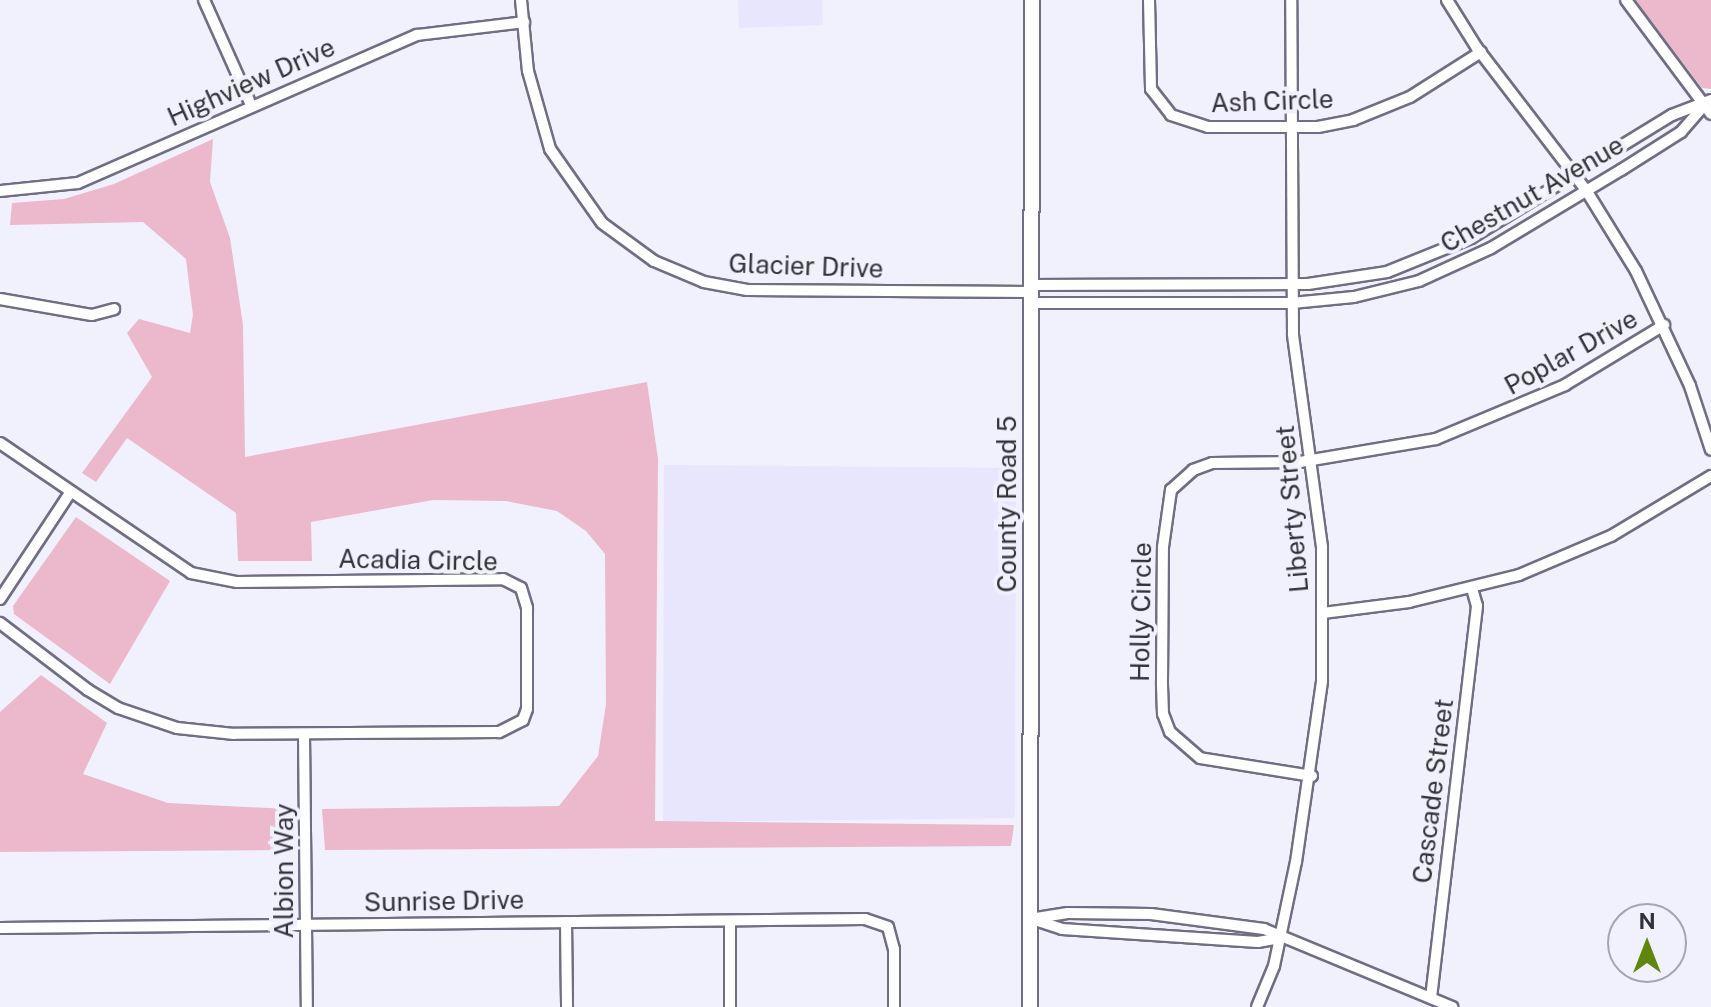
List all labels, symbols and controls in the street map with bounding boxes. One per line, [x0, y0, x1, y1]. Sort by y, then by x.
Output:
street label: Highview Drive [162, 31, 340, 133]
street label: Ash Circle [1210, 83, 1334, 119]
street label: Chestnut Avenue [1435, 129, 1629, 259]
street label: Glacier Drive [728, 248, 884, 284]
street label: Poplar Drive [1499, 303, 1643, 401]
street label: County Road 5 [991, 415, 1023, 593]
street label: Liberty Street [1269, 424, 1315, 594]
street label: Holly Circle [1124, 542, 1158, 682]
street label: Acadia Circle [338, 543, 498, 577]
street label: Cascade Street [1406, 697, 1460, 885]
street label: Albion Way [268, 803, 300, 939]
street label: Sunrise Drive [363, 884, 525, 918]
north arrow [1607, 903, 1687, 983]
text: N [1638, 908, 1656, 934]

